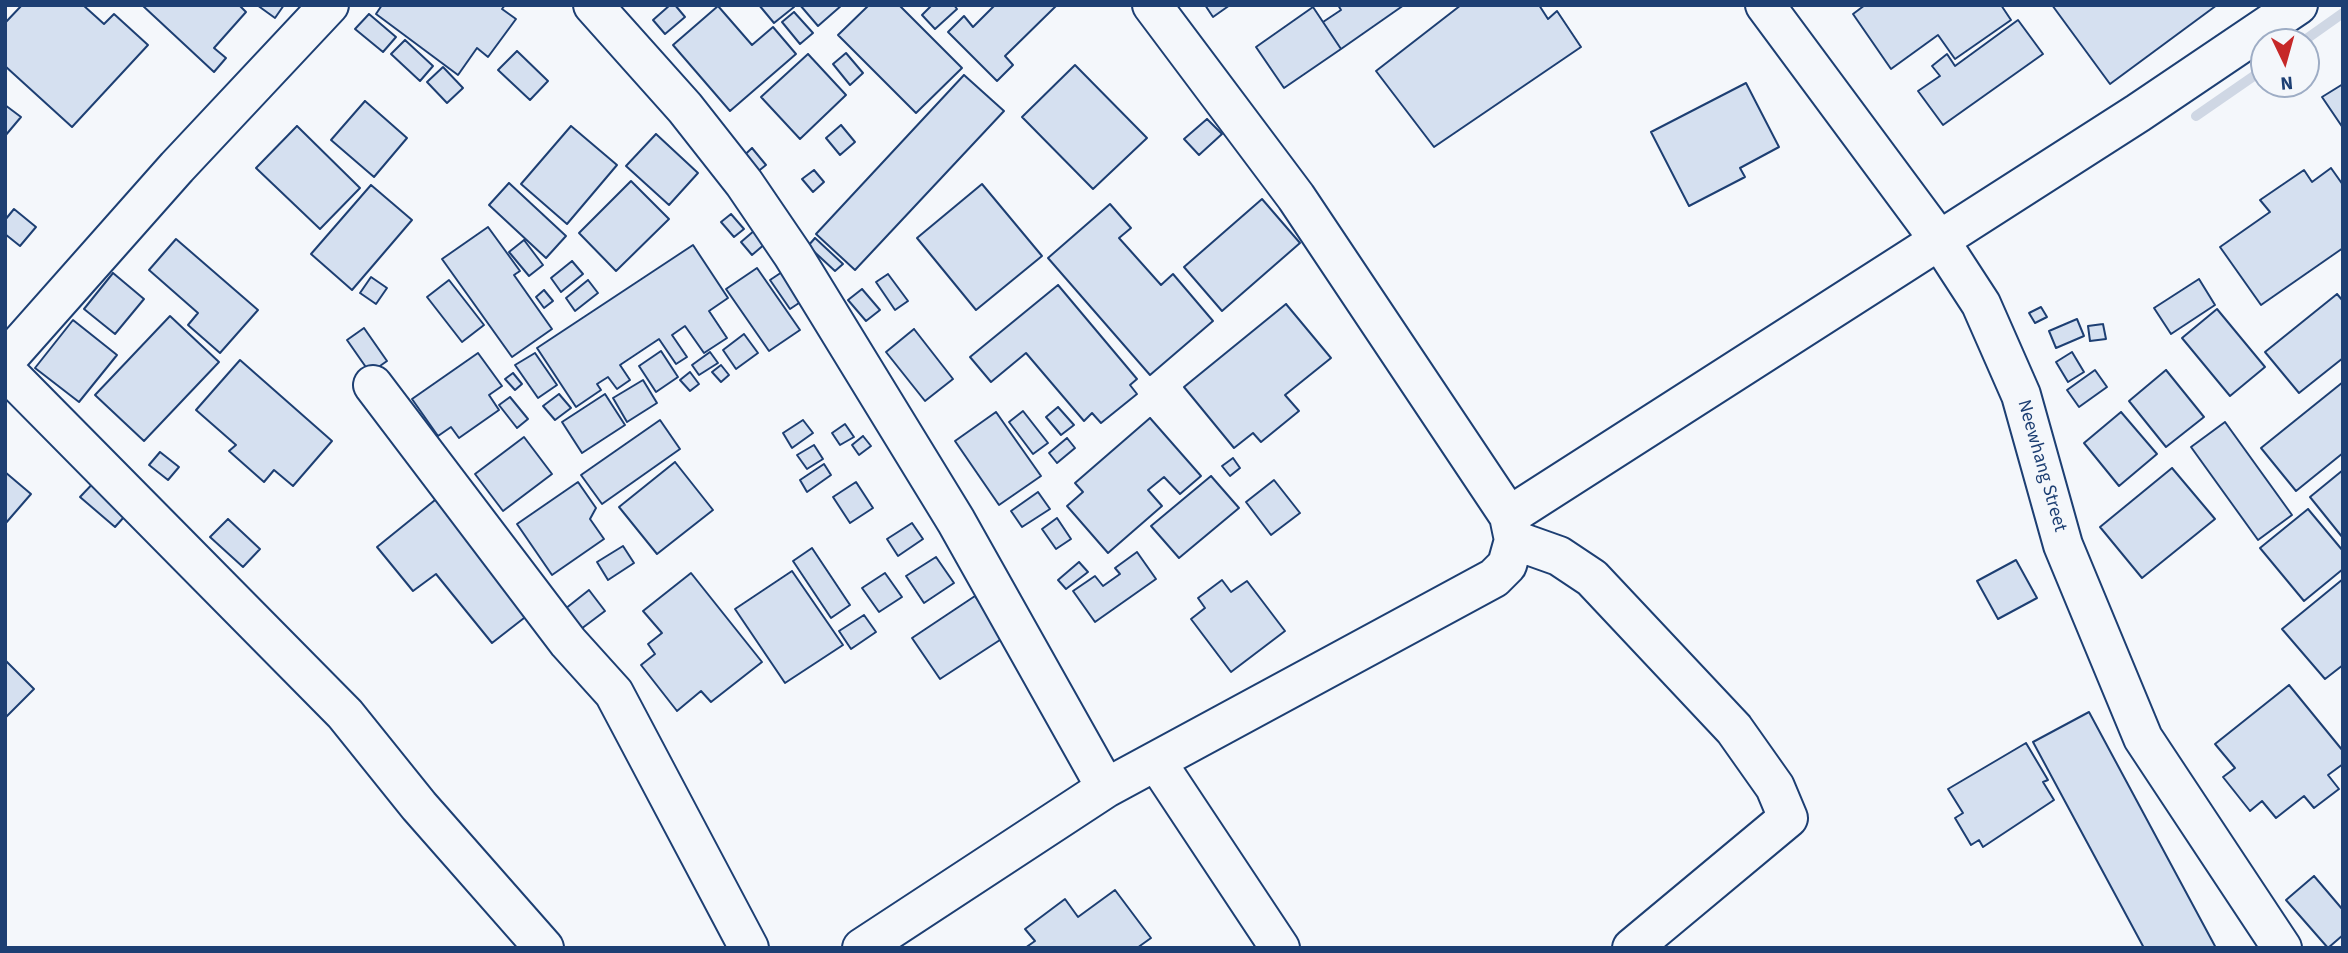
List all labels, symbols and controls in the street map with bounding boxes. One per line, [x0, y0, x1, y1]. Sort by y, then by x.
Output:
north arrow [2250, 28, 2320, 98]
text: N [2279, 68, 2294, 96]
street label: Neewhang Street [2011, 397, 2071, 535]

